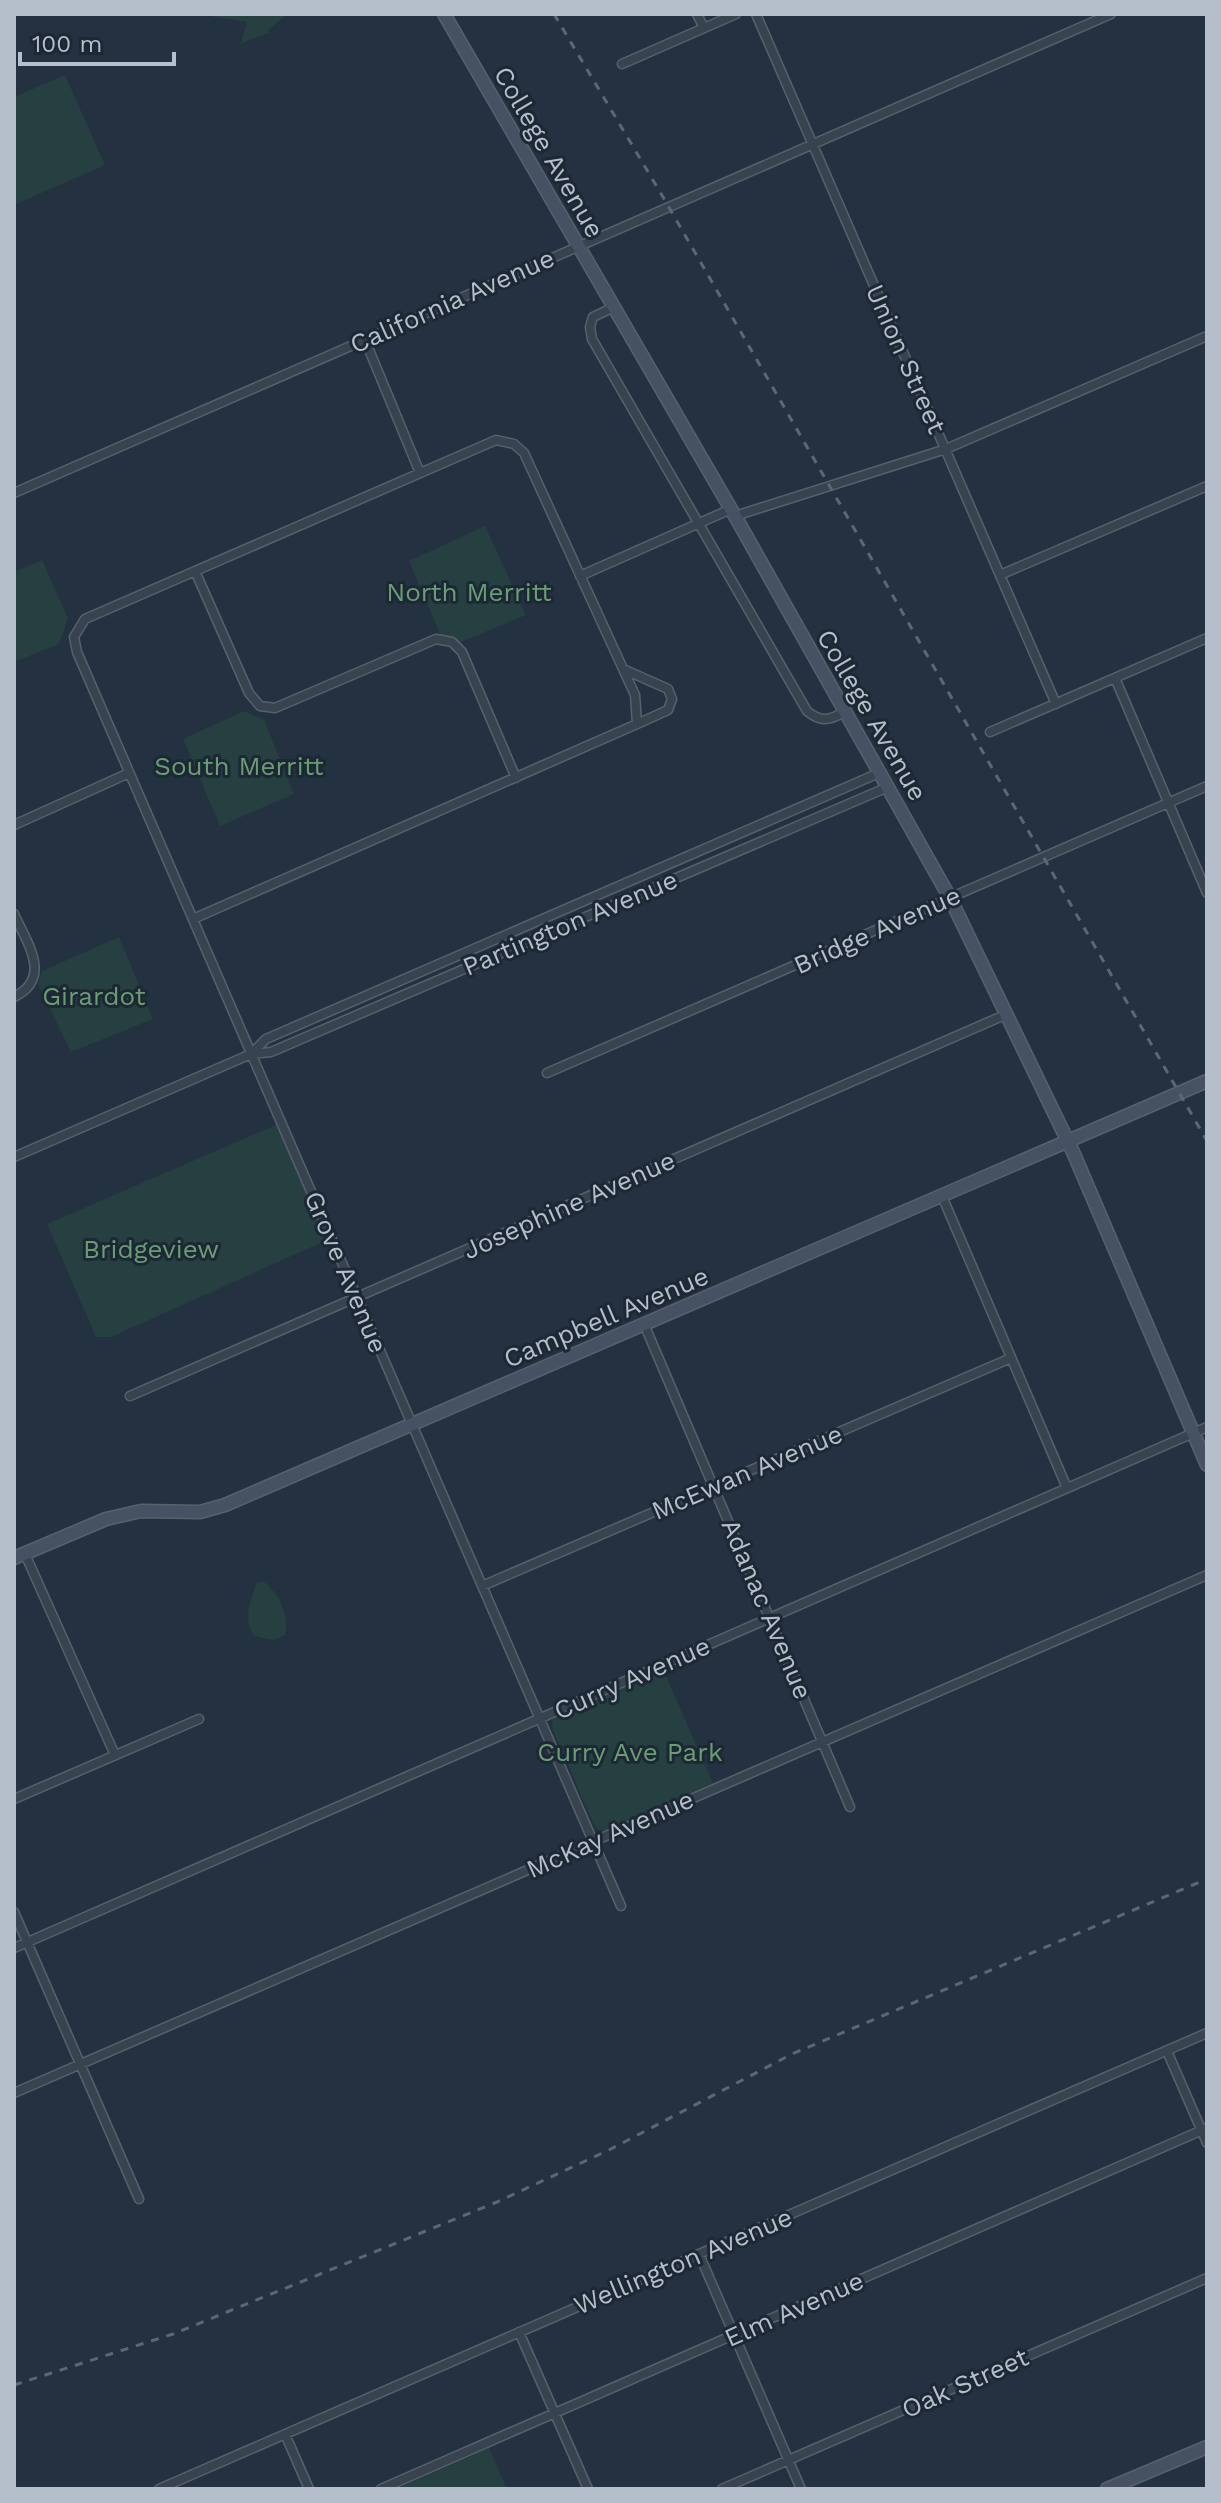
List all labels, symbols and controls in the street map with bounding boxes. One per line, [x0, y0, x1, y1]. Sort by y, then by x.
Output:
scale bar [20, 16, 174, 66]
text: 100 m [32, 30, 102, 58]
street label: College Avenue [488, 61, 610, 243]
street label: California Avenue [345, 242, 559, 360]
street label: Union Street [860, 280, 952, 438]
park label: North Merritt [386, 577, 552, 607]
street label: College Avenue [811, 624, 933, 806]
park label: South Merritt [154, 751, 324, 781]
street label: Partington Avenue [458, 864, 682, 982]
street label: Bridge Avenue [789, 880, 965, 980]
park label: Girardot [42, 981, 146, 1011]
street label: Josephine Avenue [458, 1145, 680, 1265]
street label: Grove Avenue [298, 1187, 394, 1357]
park label: Bridgeview [83, 1234, 219, 1264]
street label: Campbell Avenue [499, 1260, 713, 1374]
street label: McEwan Avenue [647, 1418, 847, 1526]
street label: Adanac Avenue [715, 1514, 819, 1704]
street label: Curry Avenue [549, 1630, 715, 1726]
park label: Curry Ave Park [537, 1737, 723, 1767]
street label: McKay Avenue [522, 1784, 698, 1884]
street label: Wellington Avenue [569, 2201, 797, 2321]
street label: Elm Avenue [720, 2265, 868, 2353]
street label: Oak Street [897, 2342, 1033, 2424]

